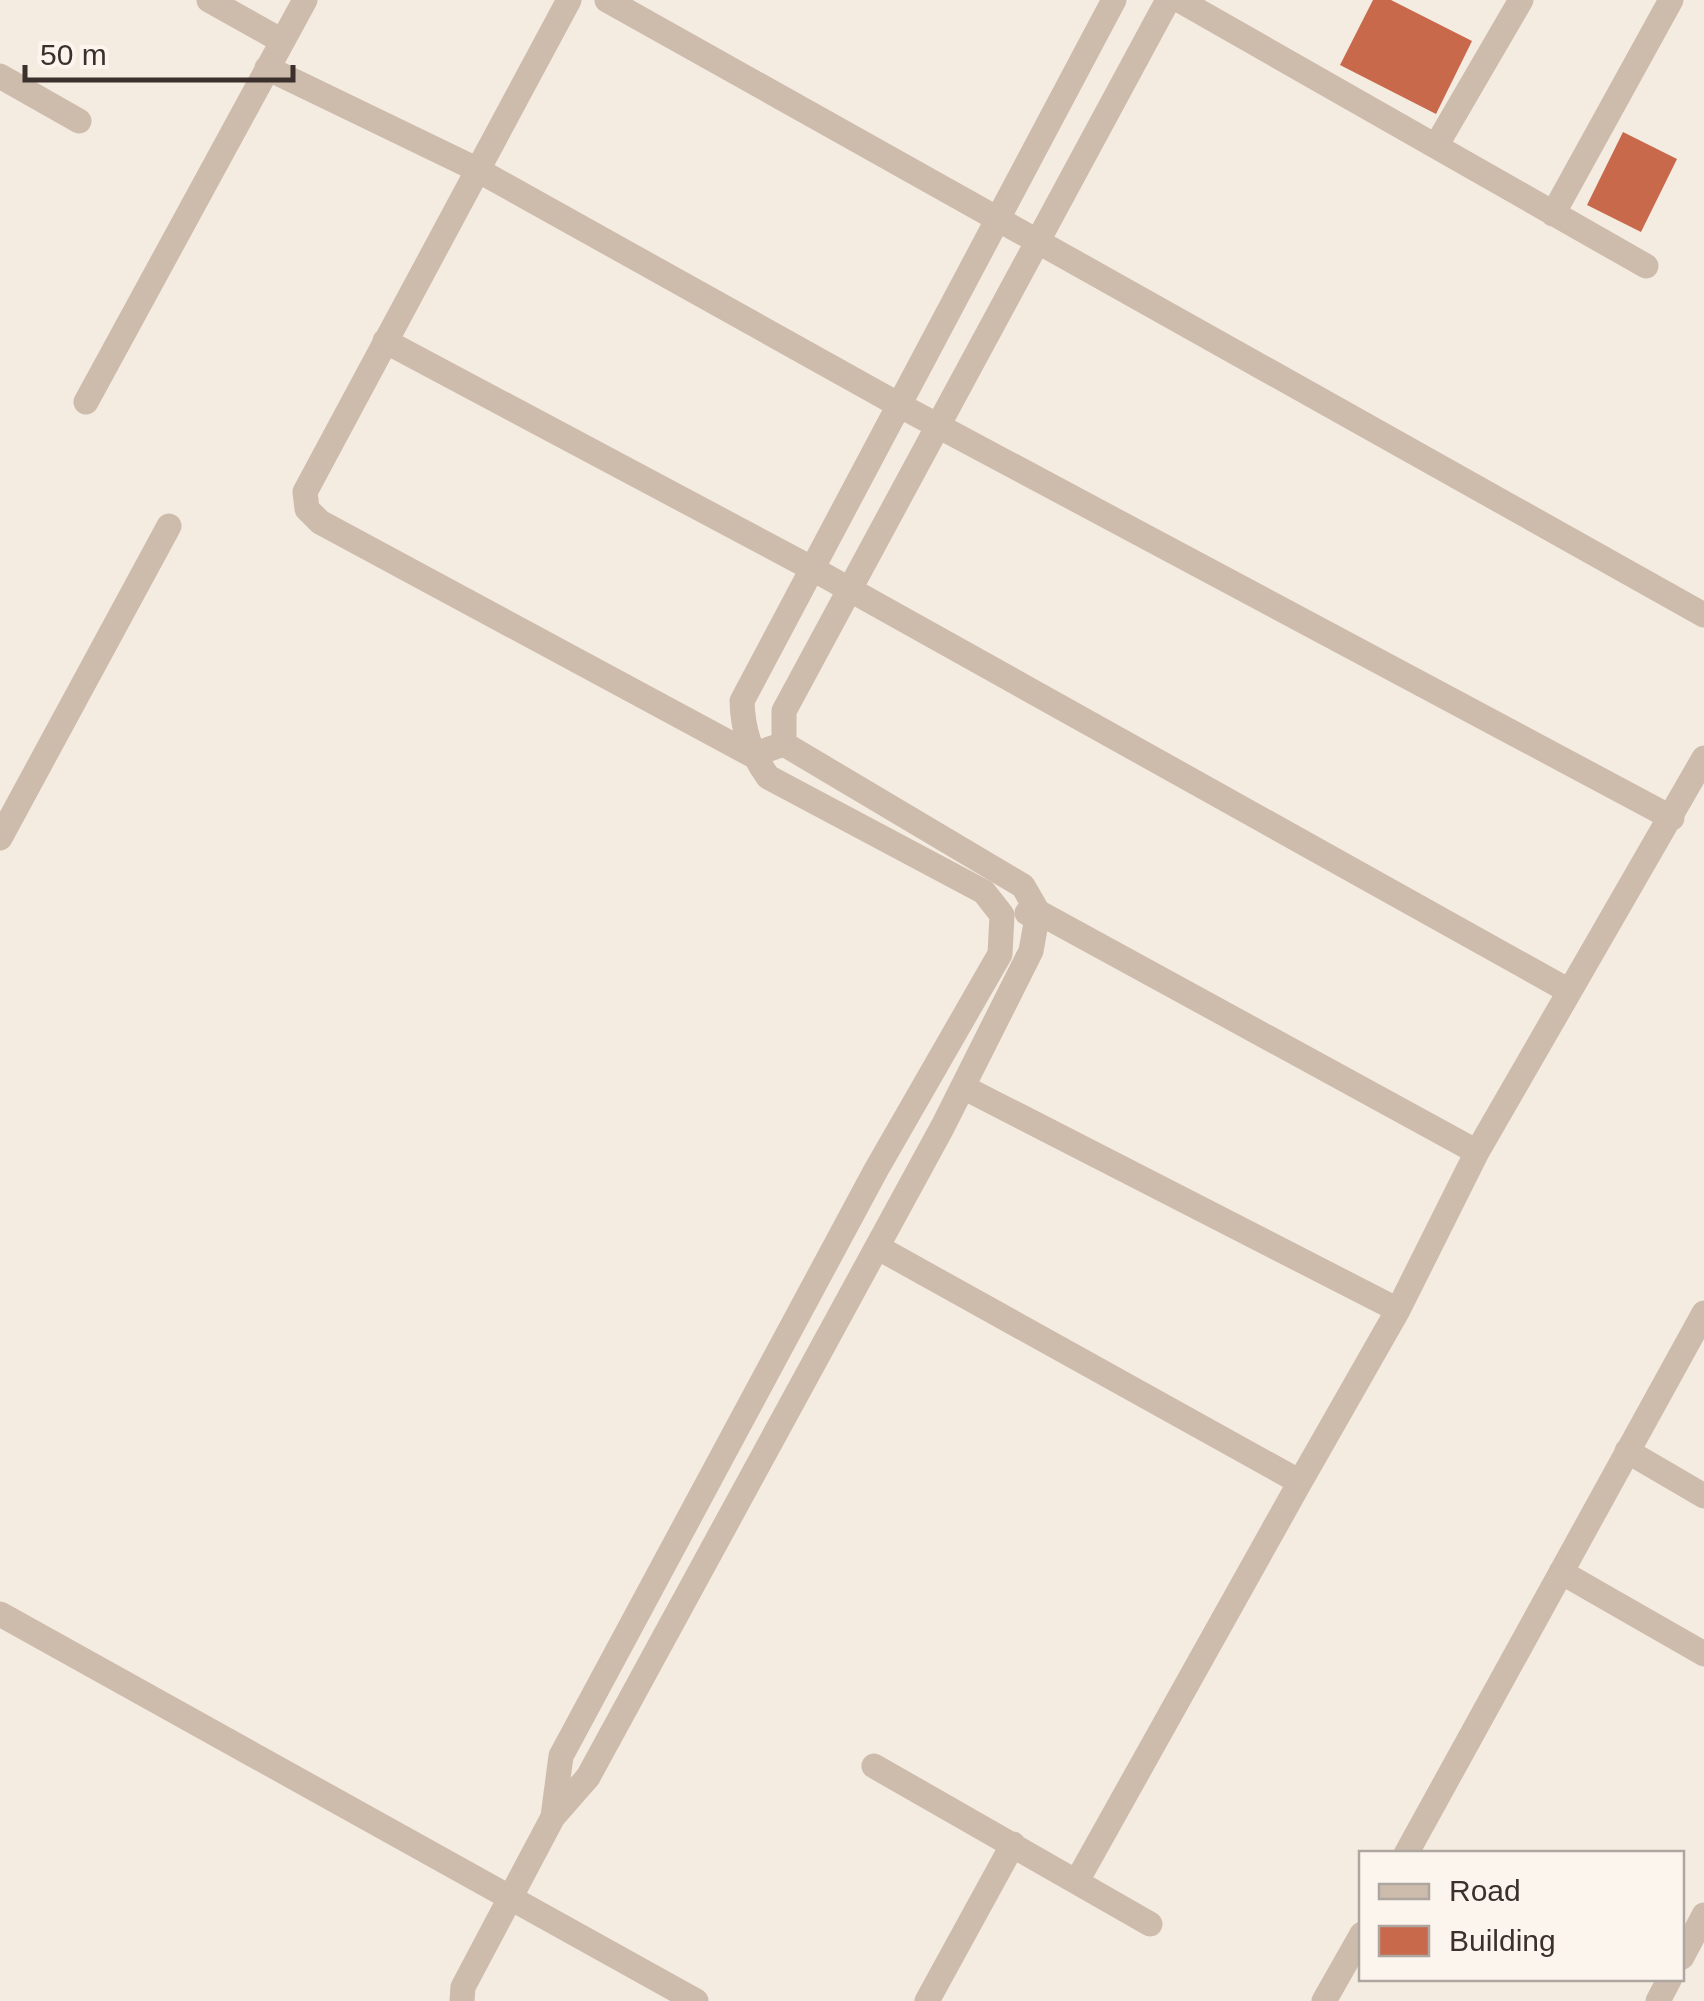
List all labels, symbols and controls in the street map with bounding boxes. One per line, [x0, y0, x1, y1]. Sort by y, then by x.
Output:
scale bar [25, 20, 292, 82]
text: 50 m [40, 38, 107, 71]
legend [1359, 1851, 1684, 1981]
text: Road [1449, 1874, 1521, 1907]
text: Building [1449, 1924, 1556, 1957]

